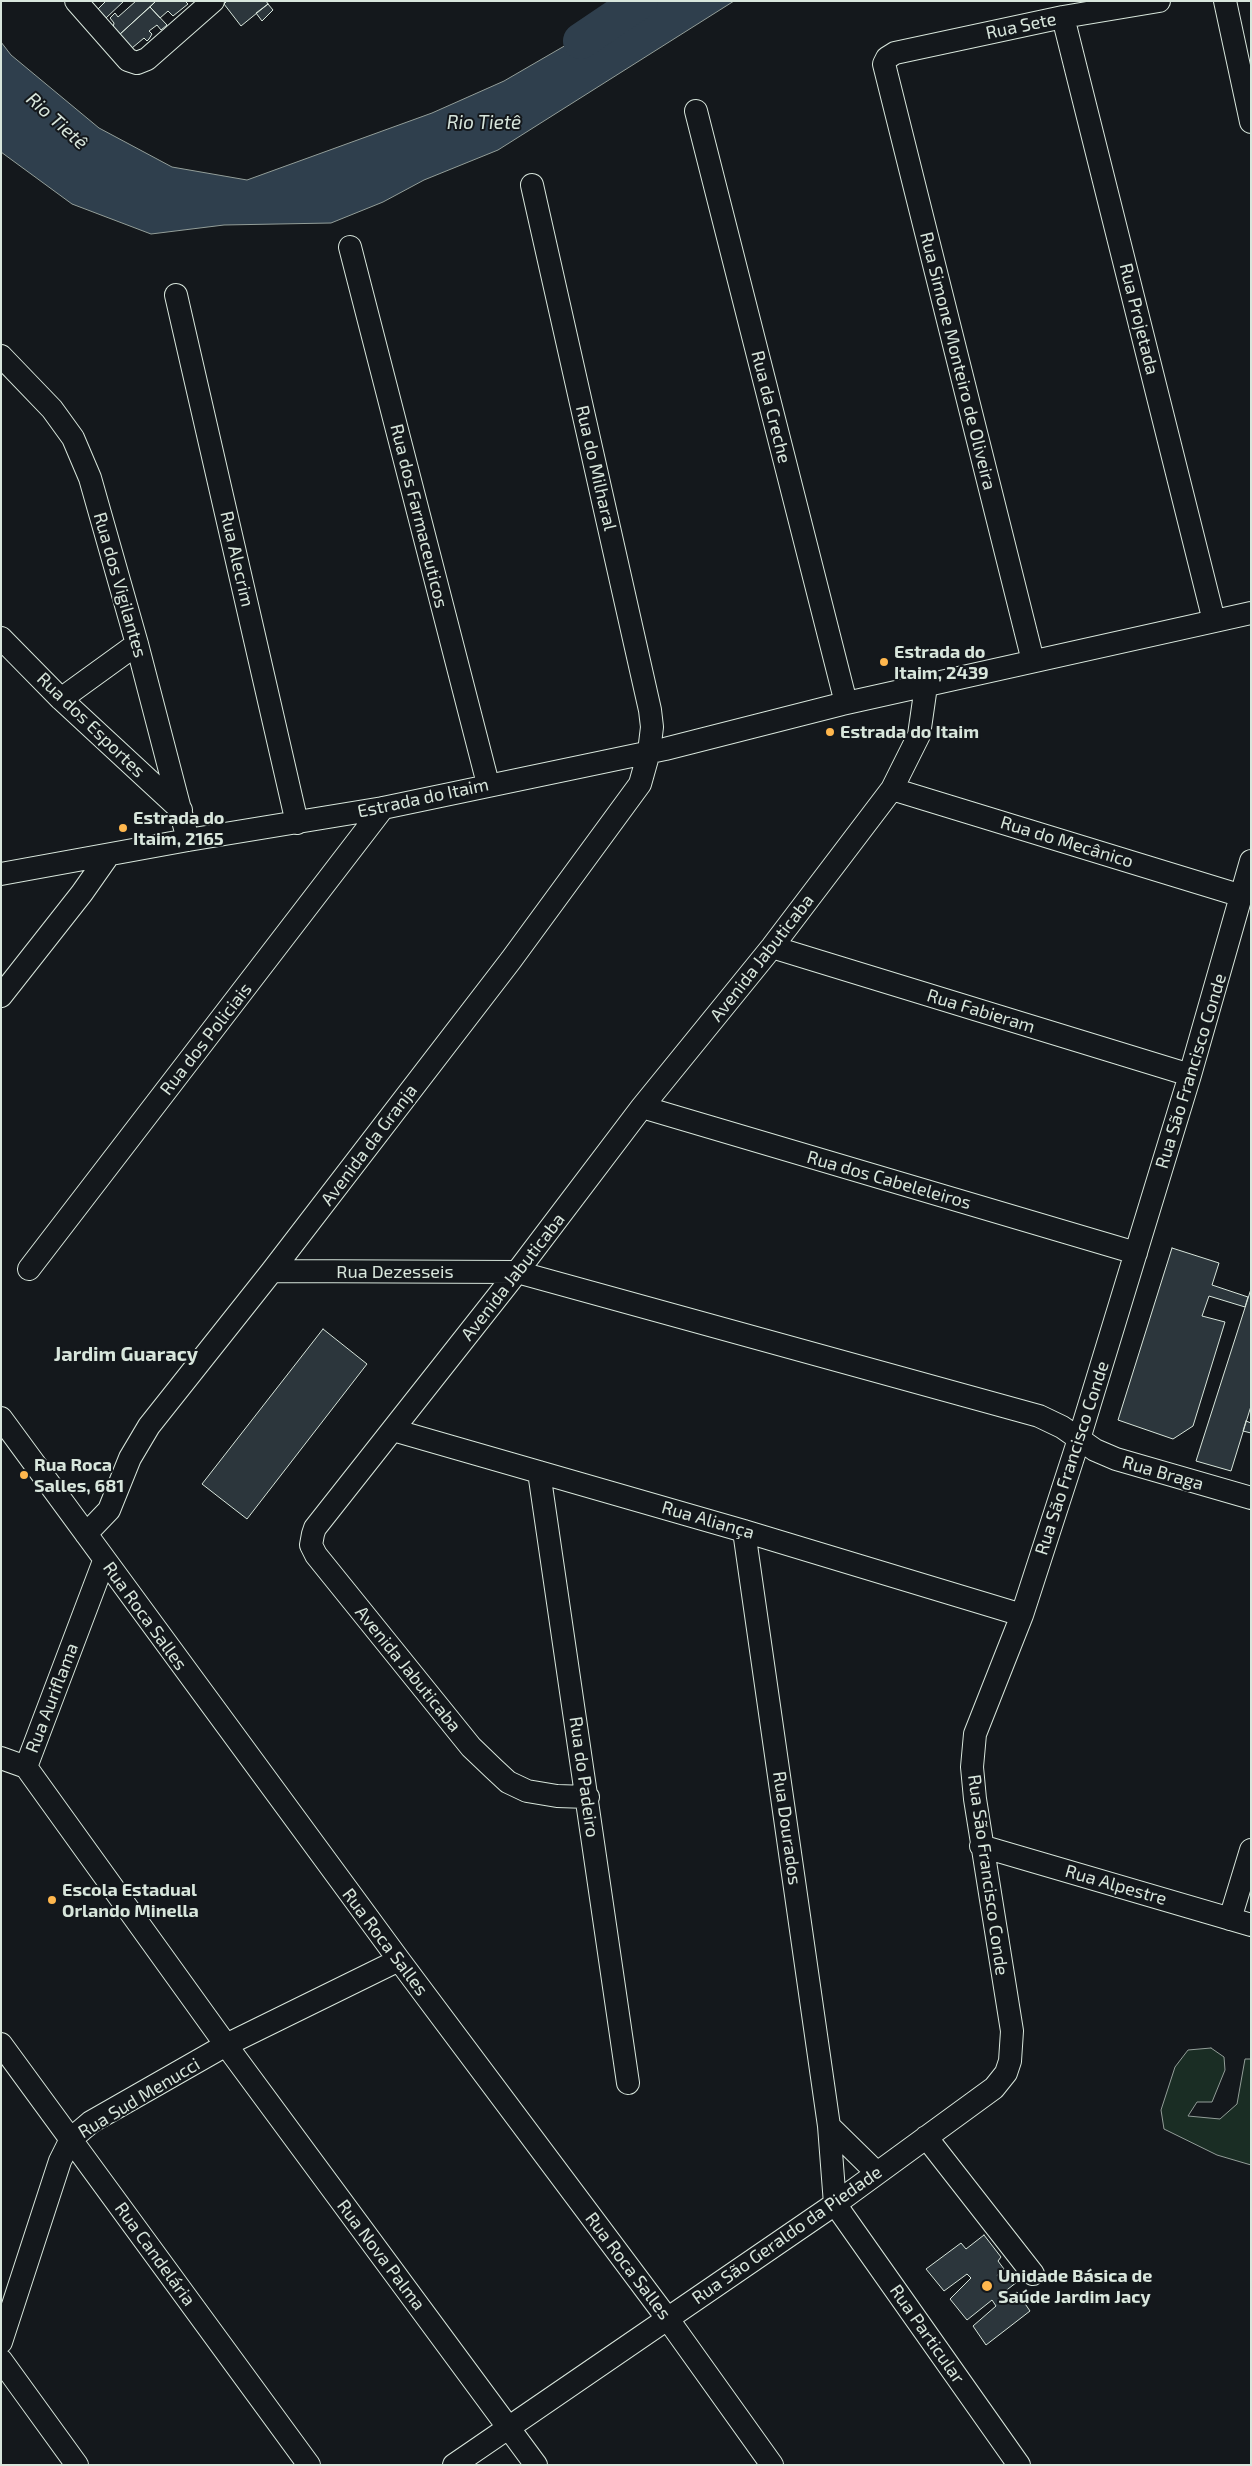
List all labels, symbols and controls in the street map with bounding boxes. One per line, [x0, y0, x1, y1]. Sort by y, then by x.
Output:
street label: Rua Sete [984, 8, 1058, 44]
water label: Rio Tietê [22, 88, 92, 154]
water label: Rio Tietê [447, 112, 521, 134]
street label: Rua Simone Monteiro de Oliveira [915, 230, 1001, 492]
street label: Rua Projetada [1115, 261, 1163, 377]
street label: Rua da Creche [747, 348, 795, 466]
street label: Rua do Milharal [571, 403, 621, 533]
street label: Rua dos Farmaceuticos [386, 422, 452, 610]
street label: Rua Alecrim [215, 509, 259, 609]
street label: Rua dos Vigilantes [89, 510, 151, 660]
place label: Estrada do Itaim, 2439 [894, 641, 989, 684]
marker: Estrada do Itaim, 2439 [878, 656, 890, 668]
street label: Rua dos Esportes [33, 668, 149, 782]
place label: Estrada do Itaim [840, 721, 979, 743]
marker: Estrada do Itaim [824, 726, 836, 738]
street label: Estrada do Itaim [355, 774, 491, 822]
place label: Estrada do Itaim, 2165 [133, 807, 224, 850]
street label: Rua do Mecânico [998, 812, 1136, 872]
marker: Estrada do Itaim, 2165 [117, 822, 129, 834]
street label: Avenida Jabuticaba [706, 890, 818, 1026]
street label: Rua São Francisco Conde [1151, 971, 1231, 1171]
street label: Rua dos Policiais [156, 979, 256, 1099]
street label: Rua Fabieram [924, 984, 1038, 1038]
street label: Avenida da Granja [316, 1080, 422, 1210]
street label: Rua dos Cabeleleiros [804, 1146, 974, 1214]
street label: Avenida Jabuticaba [457, 1209, 569, 1345]
street label: Rua Dezesseis [336, 1261, 454, 1283]
district label: Jardim Guaracy [54, 1342, 198, 1366]
street label: Rua São Francisco Conde [1030, 1358, 1114, 1558]
street label: Rua Braga [1120, 1451, 1206, 1495]
place label: Rua Roca Salles, 681 [34, 1454, 124, 1496]
marker: Rua Roca Salles, 681 [18, 1469, 30, 1481]
street label: Rua Aliança [659, 1496, 757, 1544]
street label: Rua Roca Salles [98, 1558, 192, 1674]
street label: Avenida Jabuticaba [351, 1602, 465, 1736]
street label: Rua Auriflama [21, 1640, 83, 1756]
street label: Rua do Padeiro [565, 1715, 603, 1839]
street label: Rua Dourados [768, 1770, 806, 1886]
street label: Rua São Francisco Conde [963, 1773, 1013, 1977]
street label: Rua Alpestre [1063, 1860, 1169, 1910]
place label: Escola Estadual Orlando Minella [62, 1879, 199, 1922]
street label: Rua Roca Salles [338, 1884, 432, 2000]
marker: Escola Estadual Orlando Minella [46, 1894, 58, 1906]
street label: Rua Sud Menucci [74, 2053, 204, 2143]
street label: Rua São Geraldo da Piedade [688, 2161, 886, 2309]
street label: Rua Nova Palma [332, 2195, 430, 2315]
street label: Rua Candelária [110, 2198, 200, 2310]
street label: Rua Roca Salles [581, 2208, 675, 2324]
place label: Unidade Básica de Saúde Jardim Jacy [998, 2265, 1152, 2308]
marker: Unidade Básica de Saúde Jardim Jacy [980, 2279, 994, 2293]
street label: Rua Particular [885, 2280, 969, 2388]

